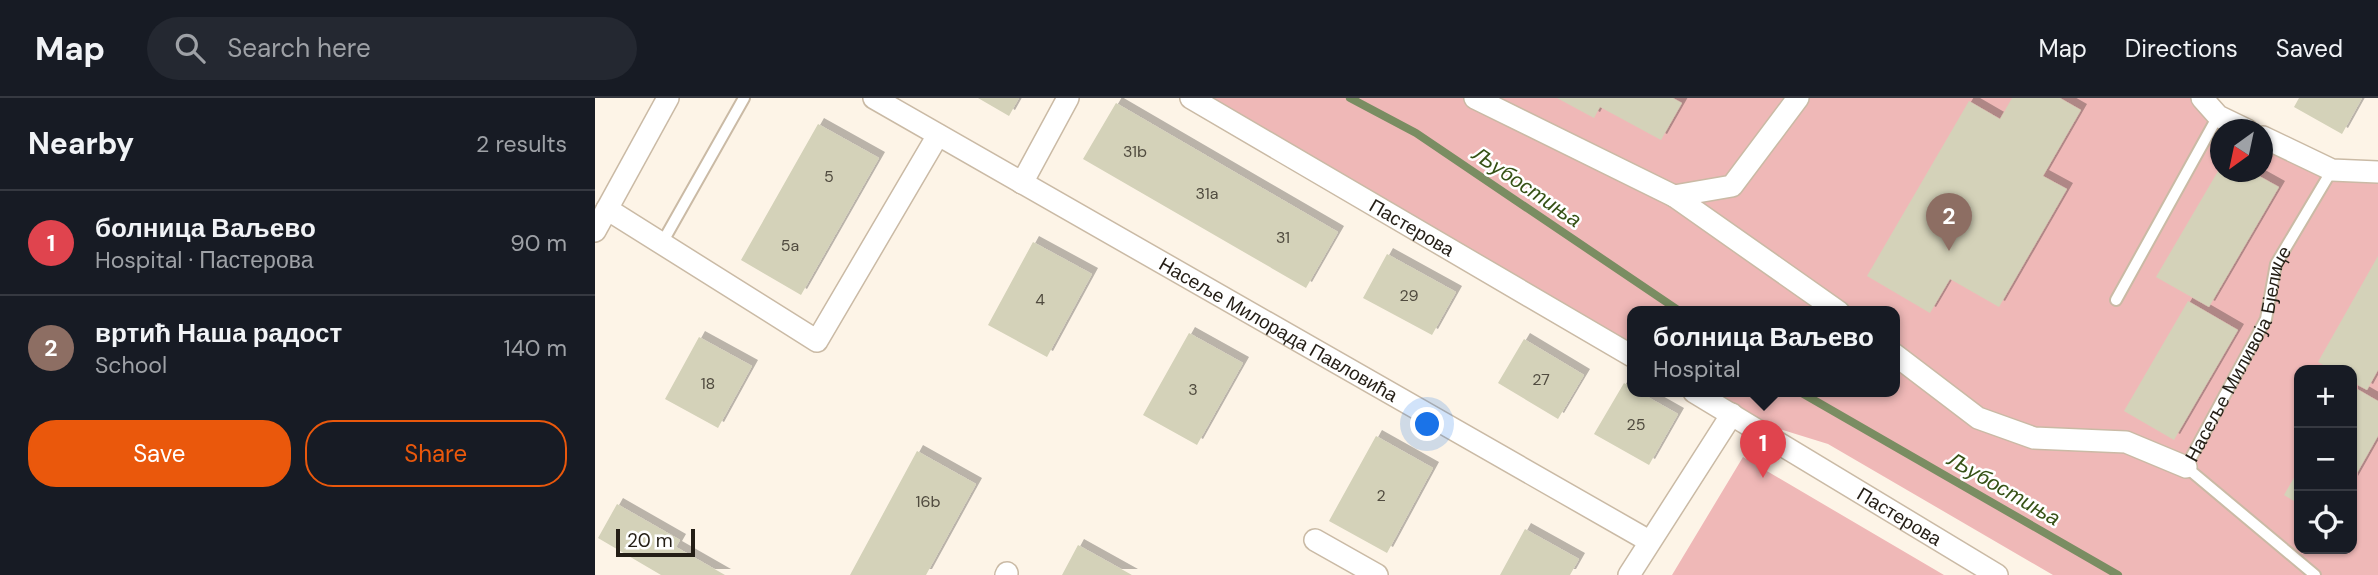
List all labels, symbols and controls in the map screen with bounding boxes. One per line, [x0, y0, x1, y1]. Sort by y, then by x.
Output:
search box [147, 17, 637, 80]
text: Map [35, 27, 105, 70]
icon: search [171, 29, 209, 67]
text: Search here [227, 31, 371, 65]
text: Map [2039, 33, 2087, 64]
text: Directions [2125, 33, 2238, 64]
text: Saved [2276, 33, 2343, 64]
north arrow [2210, 119, 2273, 182]
text: Nearby [28, 124, 134, 163]
text: 2 results [476, 129, 567, 159]
water label: Љубостиња [1465, 139, 1587, 234]
house number: 31b [1123, 141, 1147, 162]
house number: 5 [824, 166, 834, 187]
house number: 31a [1196, 183, 1218, 204]
street label: Пастерова [1365, 193, 1459, 263]
pin: 2 [1926, 193, 1972, 251]
text: болница Ваљево [95, 211, 316, 245]
house number: 31 [1276, 227, 1290, 248]
text: 1 [47, 228, 55, 258]
text: 90 m [510, 228, 567, 258]
house number: 5a [781, 235, 799, 256]
street label: Насеље Миливоја Бјелице [2179, 241, 2297, 466]
text: Hospital · Пастерова [95, 245, 313, 275]
street label: Насеље Милорада Павловића [1154, 252, 1403, 408]
house number: 29 [1399, 285, 1419, 306]
house number: 4 [1035, 289, 1045, 310]
popup [1627, 306, 1900, 397]
text: вртић Наша радост [95, 316, 342, 350]
text: болница Ваљево [1653, 320, 1874, 354]
text: 2 [44, 333, 58, 363]
text: 140 m [504, 333, 567, 363]
text: School [95, 350, 167, 380]
text: Hospital [1653, 354, 1741, 384]
map controls [2294, 365, 2357, 554]
button: + [2294, 365, 2357, 428]
house number: 27 [1532, 369, 1550, 390]
house number: 18 [701, 373, 715, 394]
house number: 3 [1188, 379, 1198, 400]
your location [1410, 407, 1444, 441]
house number: 25 [1627, 414, 1645, 435]
button: Save [28, 420, 291, 487]
button: Share [305, 420, 567, 487]
pin: 1 [1740, 420, 1786, 478]
button: − [2294, 428, 2357, 491]
water label: Љубостиња [1941, 444, 2065, 533]
street label: Пастерова [1852, 481, 1946, 552]
house number: 2 [1376, 485, 1386, 506]
house number: 16b [915, 491, 941, 512]
button: locate [2294, 491, 2357, 554]
scale bar [616, 526, 695, 558]
text: 20 m [627, 528, 673, 553]

